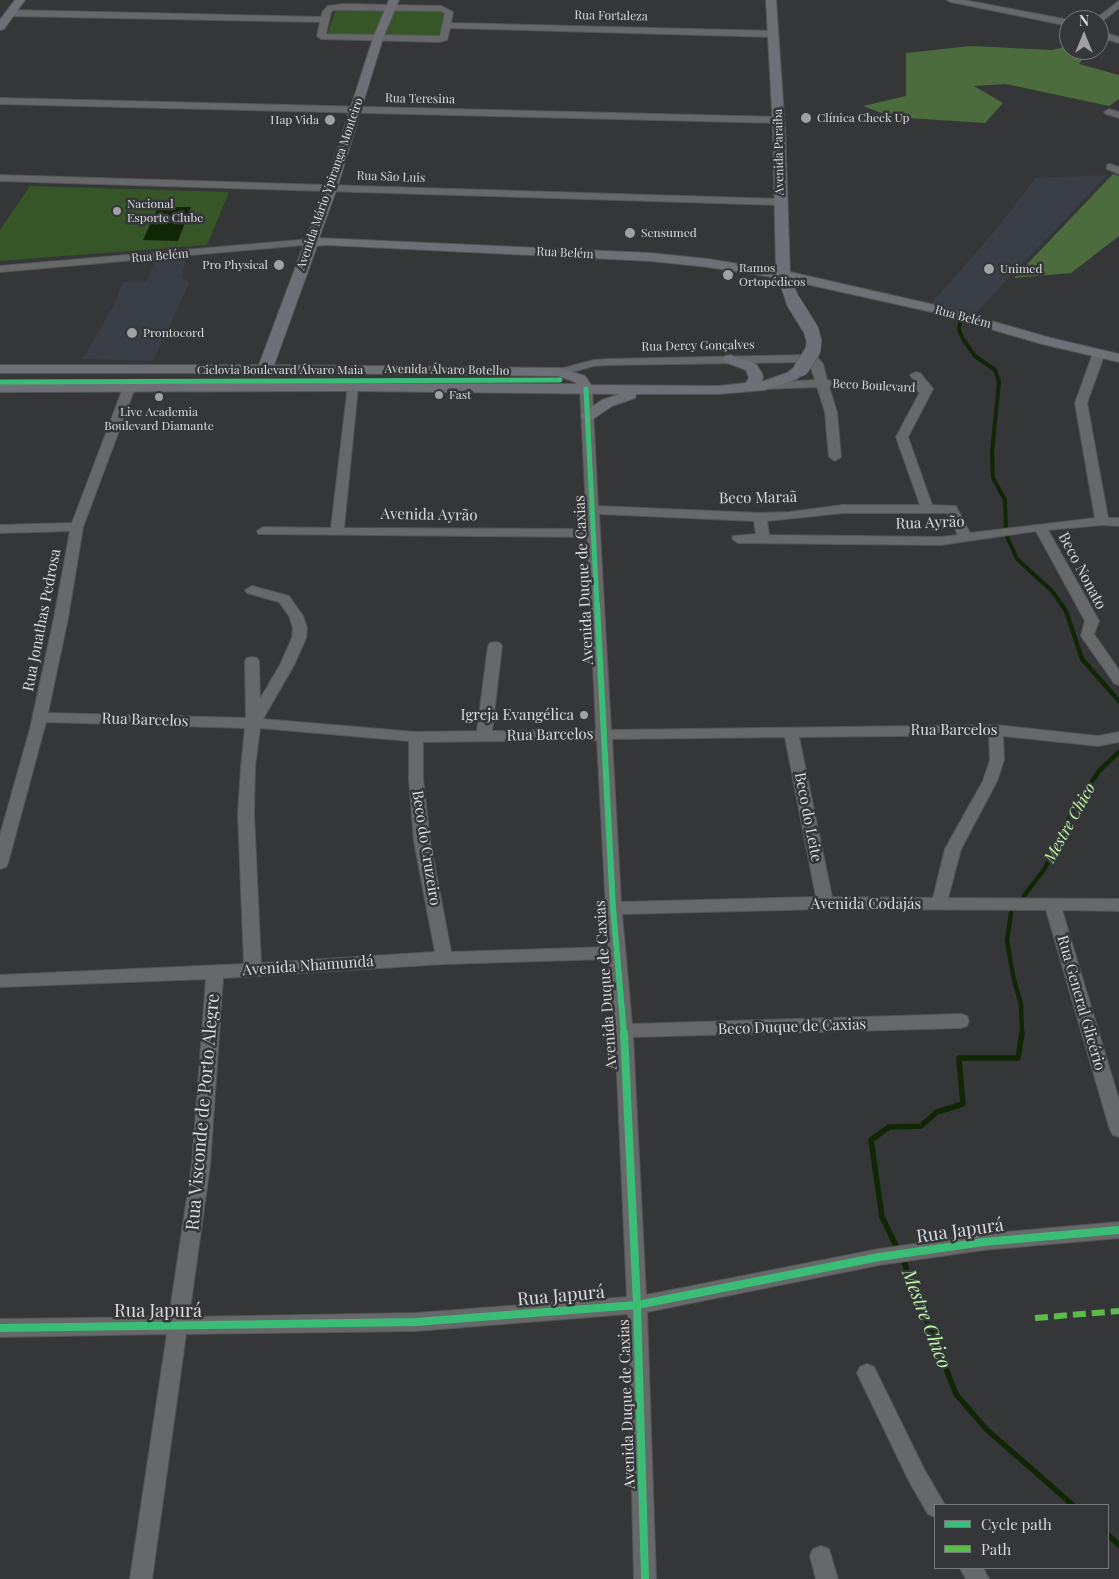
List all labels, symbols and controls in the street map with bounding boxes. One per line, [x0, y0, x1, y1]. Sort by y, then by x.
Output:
street label: Rua Fortaleza [574, 8, 648, 24]
north arrow [1059, 10, 1109, 60]
text: N [1079, 11, 1089, 30]
street label: Rua Teresina [385, 91, 455, 107]
street label: Avenida Mário Ypiranga Monteiro [294, 96, 366, 272]
street label: Avenida Paraíba [771, 109, 787, 195]
marker: Clínica Check Up [799, 111, 813, 125]
place label: Clínica Check Up [817, 111, 909, 125]
place label: Hap Vida [270, 113, 319, 127]
marker: Hap Vida [323, 113, 337, 127]
street label: Rua São Luis [356, 169, 426, 185]
place label: Nacional Esporte Clube [127, 197, 203, 225]
marker: Nacional Esporte Clube [111, 205, 123, 217]
marker: Sensumed [623, 226, 637, 240]
place label: Sensumed [641, 226, 697, 240]
street label: Rua Belém [536, 244, 594, 262]
street label: Rua Belém [131, 246, 189, 266]
place label: Pro Physical [202, 258, 268, 272]
marker: Pro Physical [272, 258, 286, 272]
place label: Ramos Ortopédicos [739, 261, 805, 289]
marker: Unimed [982, 262, 996, 276]
place label: Unimed [1000, 262, 1042, 276]
marker: Ramos Ortopédicos [721, 268, 735, 282]
street label: Rua Belém [933, 303, 993, 331]
marker: Prontocord [125, 326, 139, 340]
place label: Prontocord [143, 326, 204, 340]
street label: Rua Dercy Gonçalves [641, 338, 755, 354]
street label: Avenida Álvaro Botelho [384, 362, 510, 378]
street label: Ciclovia Boulevard Álvaro Maia [197, 363, 363, 377]
street label: Beco Boulevard [832, 377, 916, 395]
place label: Fast [449, 388, 471, 402]
marker: Fast [433, 389, 445, 401]
marker: Live Academia Boulevard Diamante [153, 391, 165, 403]
place label: Live Academia Boulevard Diamante [104, 405, 214, 433]
street label: Beco Maraã [719, 488, 797, 508]
street label: Avenida Duque de Caxias [571, 495, 597, 665]
street label: Avenida Ayrão [380, 505, 478, 525]
street label: Rua Ayrão [895, 513, 965, 533]
street label: Beco Nonato [1054, 529, 1110, 613]
street label: Rua Jonathas Pedrosa [19, 547, 65, 693]
place label: Igreja Evangélica [460, 706, 574, 724]
street label: Rua Barcelos [101, 709, 189, 731]
marker: Igreja Evangélica [578, 709, 590, 721]
street label: Rua Barcelos [911, 721, 997, 739]
street label: Rua Barcelos [506, 725, 594, 745]
street label: Beco do Leite [791, 771, 825, 863]
water label: Mestre Chico [1040, 780, 1100, 866]
street label: Beco do Cruzeiro [408, 789, 444, 907]
street label: Avenida Codajás [811, 895, 921, 913]
street label: Avenida Duque de Caxias [591, 900, 621, 1070]
street label: Rua General Glicério [1053, 933, 1109, 1073]
street label: Avenida Nhamundá [242, 952, 374, 980]
street label: Rua Visconde de Porto Alegre [182, 993, 224, 1231]
street label: Beco Duque de Caxias [718, 1015, 866, 1039]
street label: Rua Japurá [915, 1214, 1005, 1248]
water label: Mestre Chico [897, 1266, 955, 1372]
street label: Rua Japurá [516, 1281, 606, 1311]
street label: Rua Japurá [114, 1300, 202, 1322]
street label: Avenida Duque de Caxias [615, 1319, 639, 1489]
legend [934, 1504, 1109, 1569]
text: Cycle path [981, 1514, 1052, 1534]
text: Path [981, 1539, 1011, 1559]

